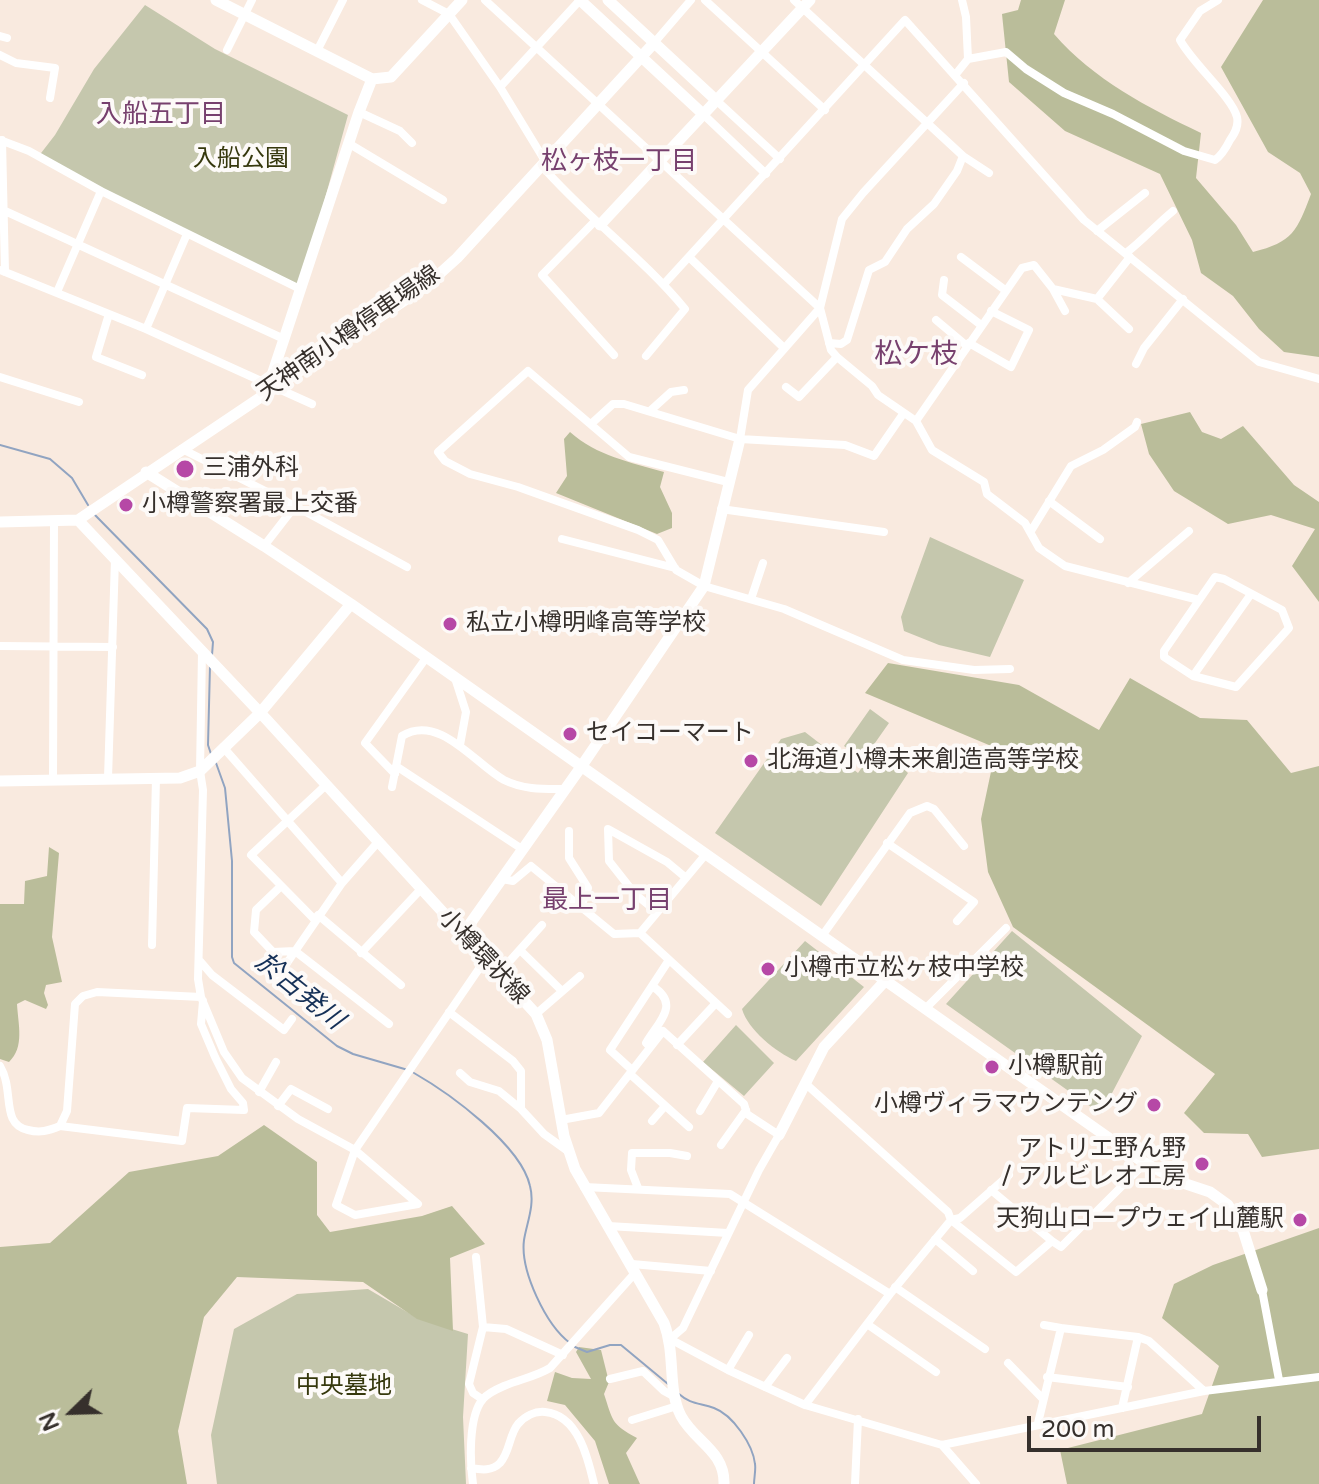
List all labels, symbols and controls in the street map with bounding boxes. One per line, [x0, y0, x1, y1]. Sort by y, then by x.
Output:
district label: 入船五丁目 [96, 99, 226, 131]
park label: 入船公園 [193, 146, 289, 174]
district label: 松ヶ枝一丁目 [541, 146, 697, 178]
street label: 天神南小樽停車場線 [252, 260, 446, 408]
district label: 松ケ枝 [874, 339, 958, 373]
place label: 三浦外科 [203, 455, 299, 483]
marker: 三浦外科 [174, 458, 196, 480]
place label: 小樽警察署最上交番 [142, 491, 358, 519]
marker: 小樽警察署最上交番 [117, 496, 135, 514]
place label: 私立小樽明峰高等学校 [466, 610, 706, 638]
marker: 私立小樽明峰高等学校 [441, 615, 459, 633]
place label: セイコーマート [586, 720, 754, 748]
marker: セイコーマート [561, 725, 579, 743]
place label: 北海道小樽未来創造高等学校 [767, 747, 1079, 775]
marker: 北海道小樽未来創造高等学校 [742, 752, 760, 770]
district label: 最上一丁目 [542, 885, 672, 917]
street label: 小樽環状線 [432, 903, 534, 1011]
water label: 於古発川 [249, 947, 349, 1037]
place label: 小樽市立松ヶ枝中学校 [784, 955, 1024, 983]
marker: 小樽市立松ヶ枝中学校 [759, 960, 777, 978]
place label: 小樽駅前 [1008, 1053, 1104, 1081]
marker: 小樽駅前 [983, 1058, 1001, 1076]
place label: 小樽ヴィラマウンテング [874, 1091, 1138, 1119]
marker: 小樽ヴィラマウンテング [1145, 1096, 1163, 1114]
place label: アトリエ野ん野 / アルビレオ工房 [1001, 1136, 1186, 1192]
marker: アトリエ野ん野 / アルビレオ工房 [1193, 1155, 1211, 1173]
place label: 天狗山ロープウェイ山麓駅 [996, 1206, 1284, 1234]
marker: 天狗山ロープウェイ山麓駅 [1291, 1211, 1309, 1229]
north arrow [32, 1372, 112, 1452]
park label: 中央墓地 [296, 1373, 392, 1401]
scale bar [1031, 1400, 1265, 1450]
text: N [34, 1408, 65, 1435]
text: 200 m [1041, 1415, 1115, 1444]

